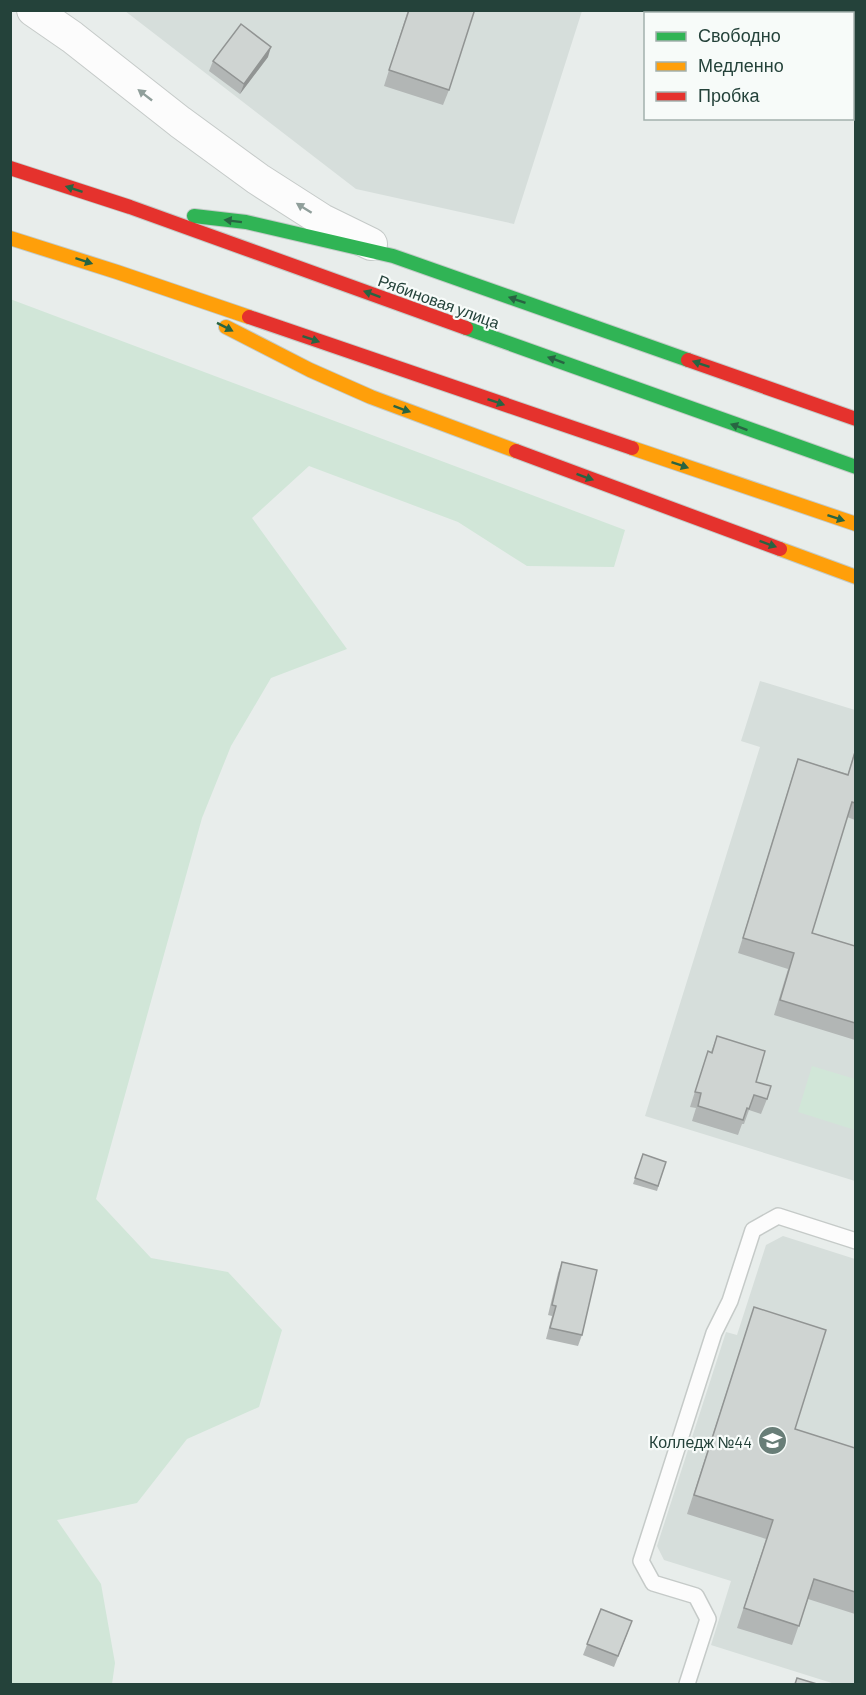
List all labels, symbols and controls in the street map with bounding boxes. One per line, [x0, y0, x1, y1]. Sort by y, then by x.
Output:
legend [644, 12, 854, 120]
text: Свободно [698, 24, 781, 46]
text: Медленно [698, 54, 784, 76]
text: Пробка [698, 84, 761, 106]
one-way arrow [138, 90, 153, 102]
one-way arrow [65, 184, 83, 193]
one-way arrow [296, 203, 312, 214]
one-way arrow [224, 216, 243, 225]
one-way arrow [75, 257, 93, 266]
street label: Рябиновая улица [376, 270, 502, 332]
one-way arrow [363, 289, 381, 299]
one-way arrow [508, 294, 526, 304]
one-way arrow [217, 322, 234, 332]
one-way arrow [302, 334, 320, 344]
one-way arrow [547, 355, 565, 365]
one-way arrow [692, 359, 710, 369]
one-way arrow [487, 397, 505, 407]
one-way arrow [393, 405, 411, 414]
one-way arrow [730, 421, 748, 431]
one-way arrow [671, 461, 689, 470]
one-way arrow [576, 472, 594, 482]
one-way arrow [827, 513, 845, 523]
one-way arrow [759, 540, 777, 550]
school or university icon: Колледж №44 [757, 1425, 789, 1457]
place label: Колледж №44 [649, 1432, 752, 1451]

